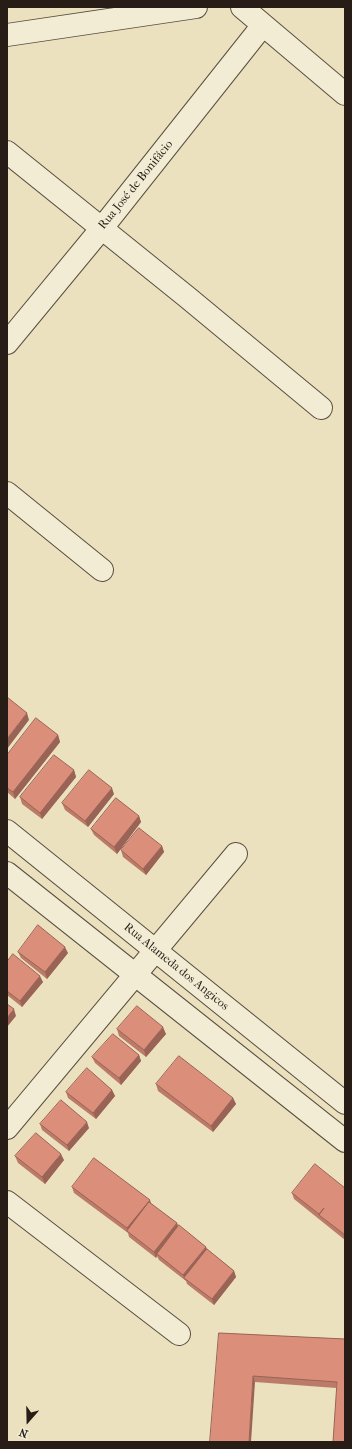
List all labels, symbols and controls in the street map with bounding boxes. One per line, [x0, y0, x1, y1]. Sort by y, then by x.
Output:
street label: Rua José de Bonifácio [96, 138, 176, 232]
street label: Rua Alameda dos Angicos [121, 920, 231, 1014]
north arrow [8, 1401, 48, 1441]
text: N [18, 1425, 30, 1440]

